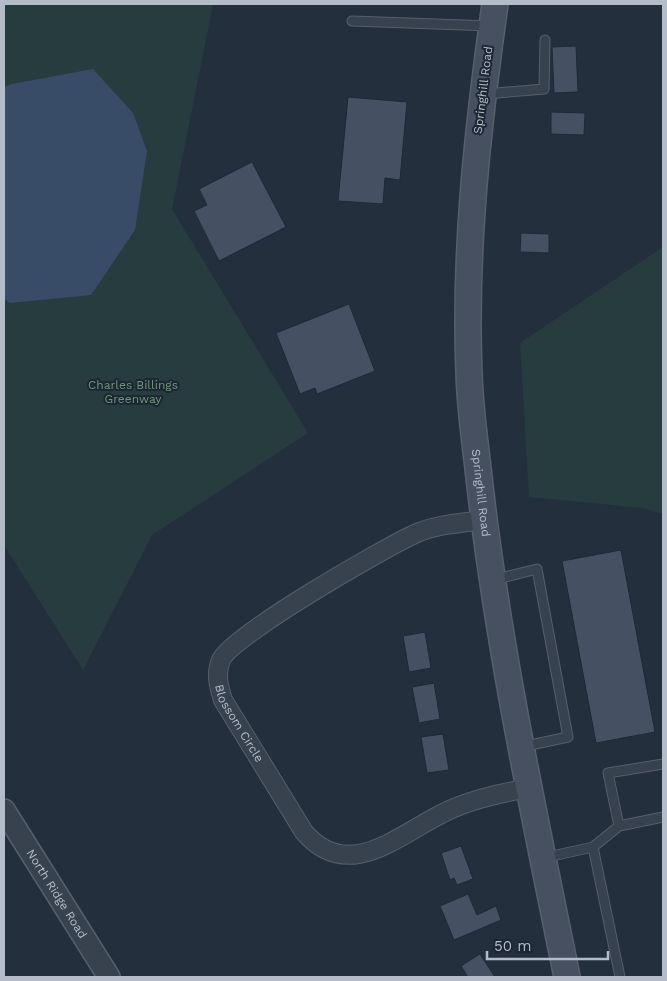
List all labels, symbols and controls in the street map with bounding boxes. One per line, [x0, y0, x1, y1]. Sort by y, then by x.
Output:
street label: Springhill Road [471, 45, 495, 135]
park label: Charles Billings Greenway [88, 378, 178, 406]
street label: Springhill Road [469, 448, 493, 538]
street label: Blossom Circle [212, 683, 266, 765]
street label: North Ridge Road [24, 847, 90, 941]
scale bar [487, 928, 608, 960]
text: 50 m [494, 937, 531, 955]

